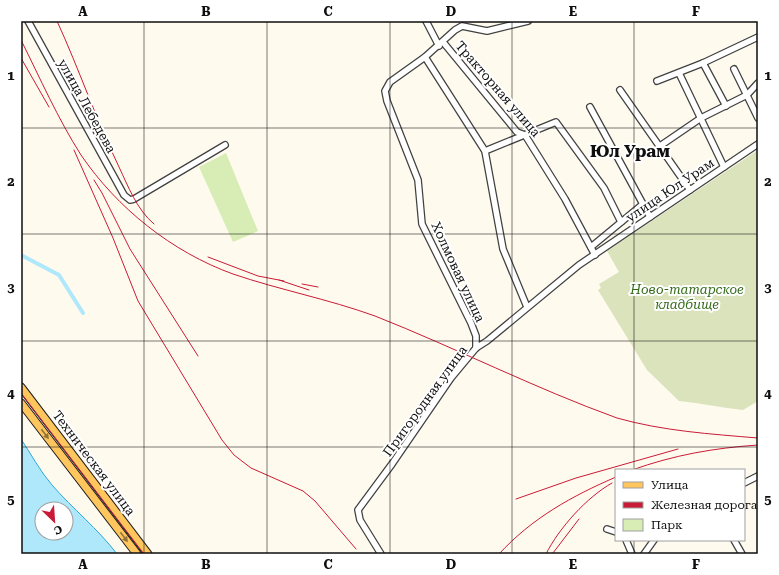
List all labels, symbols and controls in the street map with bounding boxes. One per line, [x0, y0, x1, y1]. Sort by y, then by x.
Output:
text: A [78, 4, 88, 19]
text: B [201, 4, 211, 19]
text: C [323, 4, 333, 19]
text: D [446, 4, 456, 19]
text: E [569, 4, 577, 19]
text: F [692, 4, 700, 19]
street label: Тракторная улица [452, 38, 544, 140]
street label: улица Лебедева [55, 56, 119, 156]
text: 1 [7, 68, 15, 83]
text: 1 [764, 68, 772, 83]
district label: Юл Урам [590, 141, 670, 161]
street label: улица Юл Урам [623, 155, 717, 225]
text: 2 [7, 174, 15, 189]
text: 2 [764, 174, 772, 189]
street label: Холмовая улица [428, 220, 488, 324]
text: 3 [7, 280, 15, 295]
text: 3 [764, 280, 772, 295]
park label: Ново-татарское кладбище [629, 282, 744, 312]
street label: Пригородная улица [380, 343, 470, 459]
text: 4 [7, 386, 15, 401]
text: 4 [764, 386, 772, 401]
street label: Техническая улица [50, 408, 138, 518]
one-way arrow [40, 428, 49, 439]
legend [615, 469, 745, 541]
text: Улица [651, 478, 689, 492]
text: 5 [7, 492, 15, 507]
text: 5 [764, 492, 772, 507]
text: Железная дорога [651, 498, 758, 512]
north arrow [34, 501, 74, 541]
text: Парк [651, 518, 683, 532]
text: С [52, 522, 64, 537]
one-way arrow [120, 531, 128, 542]
text: A [78, 557, 88, 572]
text: B [201, 557, 211, 572]
text: C [323, 557, 333, 572]
text: D [446, 557, 456, 572]
text: E [569, 557, 577, 572]
text: F [692, 557, 700, 572]

